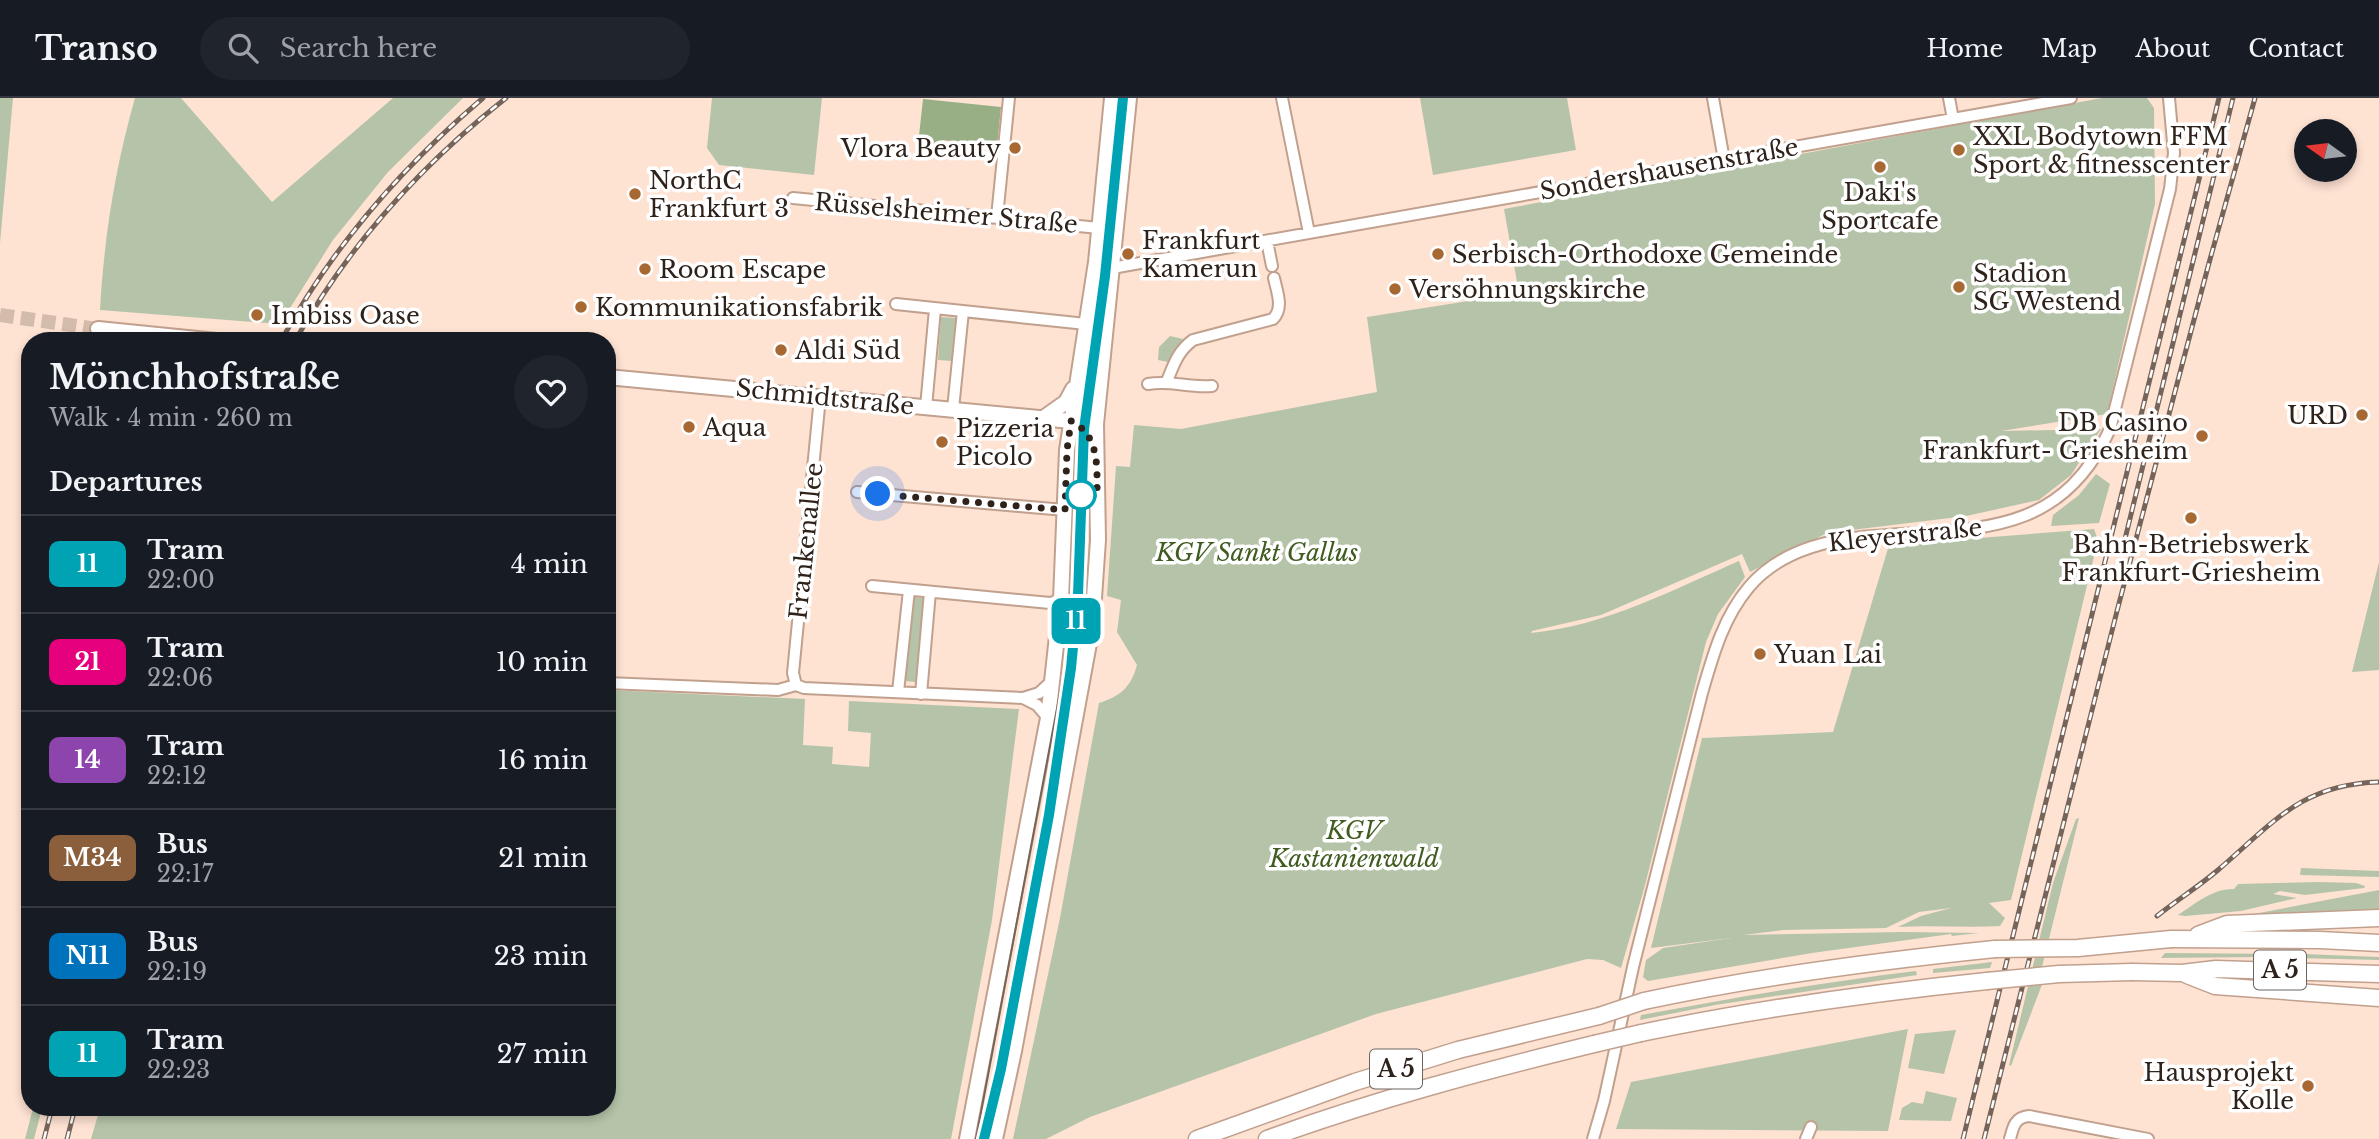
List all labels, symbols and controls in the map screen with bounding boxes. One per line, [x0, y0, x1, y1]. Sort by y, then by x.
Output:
search box [200, 17, 690, 80]
text: Transo [35, 28, 158, 69]
icon: search [224, 29, 262, 67]
text: Search here [280, 32, 437, 64]
text: Home [1927, 34, 2003, 63]
text: Map [2041, 34, 2097, 63]
text: About [2135, 34, 2210, 63]
text: Contact [2248, 34, 2344, 63]
north arrow [2294, 119, 2357, 182]
map controls [2294, 119, 2357, 182]
place label: XXL Bodytown FFM Sport & fitnesscenter [1973, 122, 2230, 179]
street label: Sondershausenstraße [1538, 132, 1800, 206]
place label: Vlora Beauty [840, 134, 1002, 163]
marker: Vlora Beauty [1007, 140, 1023, 156]
marker: XXL Bodytown FFM Sport & fitnesscenter [1951, 142, 1967, 158]
marker: Daki's Sportcafe [1872, 159, 1888, 175]
place label: NorthC Frankfurt 3 [649, 166, 789, 223]
place label: Daki's Sportcafe [1821, 178, 1939, 235]
marker: NorthC Frankfurt 3 [627, 186, 643, 202]
street label: Rüsselsheimer Straße [813, 187, 1079, 239]
place label: Frankfurt Kamerun [1142, 226, 1260, 283]
place label: Serbisch-Orthodoxe Gemeinde [1452, 240, 1838, 269]
marker: Frankfurt Kamerun [1120, 246, 1136, 262]
marker: Serbisch-Orthodoxe Gemeinde [1430, 246, 1446, 262]
place label: Room Escape [659, 255, 826, 284]
place label: Stadion SG Westend [1973, 259, 2121, 316]
marker: Room Escape [637, 261, 653, 277]
place label: Versöhnungskirche [1408, 275, 1646, 304]
marker: Stadion SG Westend [1951, 279, 1967, 295]
marker: Versöhnungskirche [1387, 281, 1403, 297]
place label: Kommunikationsfabrik [595, 293, 883, 322]
marker: Kommunikationsfabrik [573, 299, 589, 315]
place label: Imbiss Oase [271, 301, 420, 330]
marker: Imbiss Oase [249, 307, 265, 323]
place label: Aldi Süd [794, 336, 900, 365]
marker: Aldi Süd [773, 342, 789, 358]
button: heart [514, 355, 588, 429]
text: Mönchhofstraße [49, 357, 340, 398]
street label: Schmidtstraße [735, 373, 915, 421]
place label: URD [2287, 401, 2348, 430]
text: Walk · 4 min · 260 m [49, 404, 293, 432]
marker: URD [2354, 407, 2370, 423]
place label: DB Casino Frankfurt- Griesheim [1922, 408, 2188, 465]
place label: Aqua [702, 413, 767, 442]
place label: Pizzeria Picolo [956, 414, 1055, 471]
marker: Aqua [681, 419, 697, 435]
marker: DB Casino Frankfurt- Griesheim [2194, 428, 2210, 444]
marker: Pizzeria Picolo [934, 434, 950, 450]
street label: Frankenallee [783, 461, 829, 621]
text: Departures [49, 466, 203, 498]
your location [860, 476, 895, 511]
unlabelled marker [1066, 480, 1096, 510]
marker: Bahn-Betriebswerk Frankfurt-Griesheim [2183, 510, 2199, 526]
street label: Kleyerstraße [1826, 512, 1984, 558]
place label: Bahn-Betriebswerk Frankfurt-Griesheim [2062, 530, 2321, 587]
text: Tram [147, 534, 224, 566]
park label: KGV Sankt Gallus [1155, 538, 1358, 567]
text: 4 min [511, 548, 588, 580]
text: 11 [77, 549, 98, 578]
text: 22:00 [147, 566, 215, 594]
line badge: 11 [1044, 598, 1108, 644]
text: 11 [1066, 606, 1086, 635]
text: Tram [147, 632, 224, 664]
place label: Yuan Lai [1773, 640, 1882, 669]
text: 10 min [496, 646, 588, 678]
marker: Yuan Lai [1752, 646, 1768, 662]
text: 21 [74, 647, 101, 676]
text: 22:06 [147, 664, 213, 692]
text: Tram [147, 730, 224, 762]
text: 16 min [498, 744, 588, 776]
text: 14 [74, 745, 101, 774]
text: 22:12 [147, 762, 206, 790]
park label: KGV Kastanienwald [1268, 816, 1439, 873]
text: Bus [157, 828, 208, 860]
text: 21 min [498, 842, 588, 874]
text: M34 [63, 843, 122, 872]
text: 22:17 [157, 860, 213, 888]
text: Bus [147, 926, 198, 958]
text: 23 min [494, 940, 588, 972]
text: N11 [66, 941, 109, 970]
road number: A 5 [2254, 950, 2306, 990]
text: 22:19 [147, 958, 207, 986]
text: Tram [147, 1024, 224, 1056]
text: 27 min [497, 1038, 588, 1070]
text: 11 [77, 1039, 98, 1068]
road number: A 5 [1370, 1050, 1422, 1088]
text: 22:23 [147, 1056, 210, 1084]
place label: Hausprojekt Kolle [2143, 1058, 2294, 1115]
marker: Hausprojekt Kolle [2300, 1078, 2316, 1094]

